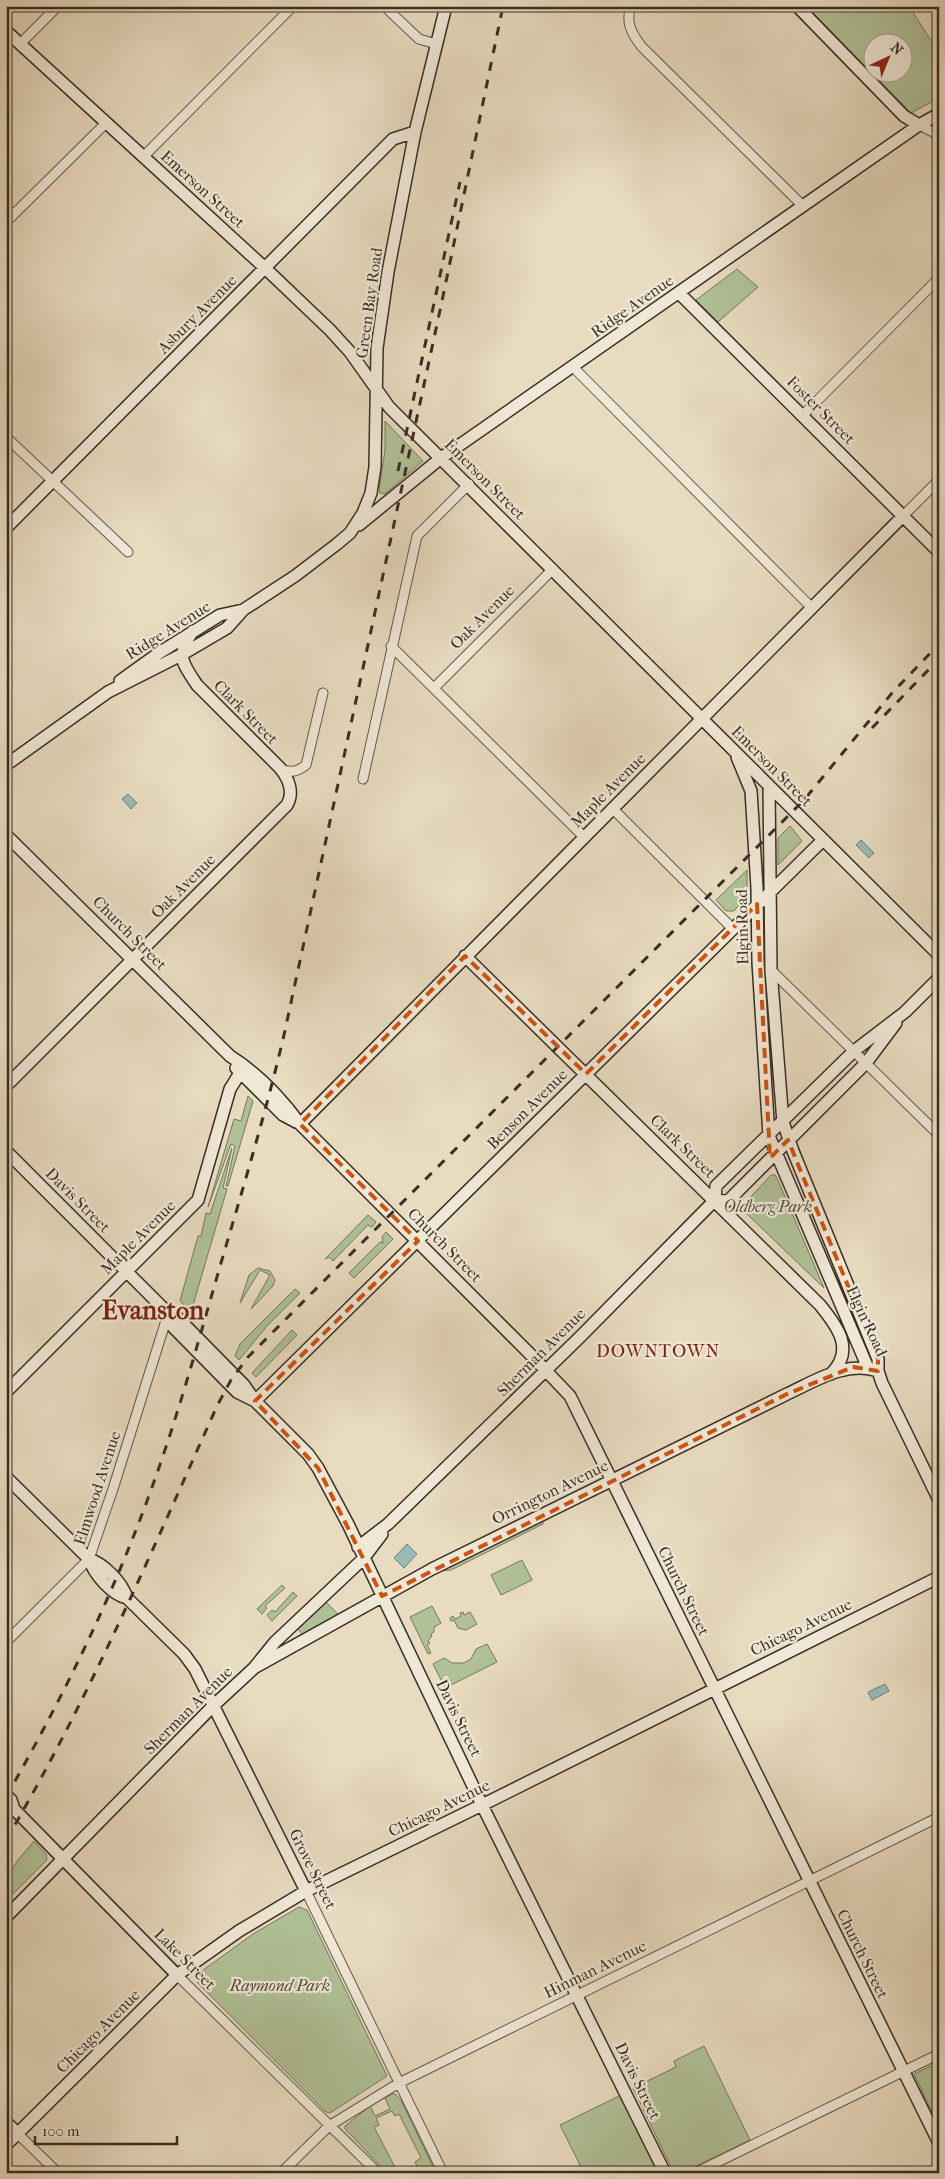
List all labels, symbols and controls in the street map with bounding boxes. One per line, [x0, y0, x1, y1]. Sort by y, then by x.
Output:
north arrow [862, 32, 912, 82]
text: N [887, 39, 907, 59]
street label: Emerson Street [157, 146, 249, 232]
street label: Green Bay Road [352, 246, 386, 360]
street label: Asbury Avenue [153, 270, 241, 358]
street label: Ridge Avenue [587, 271, 677, 341]
street label: Foster Street [783, 372, 859, 448]
street label: Emerson Street [441, 435, 530, 524]
street label: Oak Avenue [446, 581, 518, 653]
street label: Ridge Avenue [122, 596, 214, 664]
street label: Clark Street [210, 676, 282, 748]
street label: Emerson Street [728, 722, 817, 811]
street label: Maple Avenue [567, 749, 649, 831]
street label: Oak Avenue [147, 850, 219, 922]
street label: Elgin Road [732, 889, 752, 965]
street label: Church Street [89, 892, 171, 974]
street label: Benson Avenue [483, 1065, 571, 1153]
street label: Clark Street [646, 1110, 720, 1182]
street label: Davis Street [42, 1164, 114, 1236]
street label: Maple Avenue [97, 1196, 179, 1278]
park label: Oldberg Park [724, 1197, 812, 1216]
street label: Church Street [404, 1204, 486, 1286]
street label: Elgin Road [842, 1283, 892, 1360]
district label: Evanston [102, 1295, 205, 1326]
street label: Sherman Avenue [493, 1304, 589, 1400]
district label: DOWNTOWN [596, 1341, 720, 1362]
street label: Elmwood Avenue [70, 1429, 124, 1547]
street label: Orrington Avenue [489, 1456, 611, 1528]
street label: Church Street [654, 1543, 714, 1639]
street label: Chicago Avenue [747, 1594, 855, 1660]
street label: Sherman Avenue [140, 1662, 236, 1758]
street label: Davis Street [432, 1676, 486, 1760]
street label: Chicago Avenue [385, 1775, 493, 1841]
street label: Grove Street [285, 1826, 341, 1913]
street label: Church Street [833, 1906, 893, 2002]
street label: Lake Street [150, 1924, 220, 1994]
street label: Hinman Avenue [541, 1936, 649, 2002]
park label: Raymond Park [229, 1976, 330, 1995]
street label: Chicago Avenue [52, 1985, 144, 2077]
street label: Davis Street [611, 2039, 665, 2123]
scale bar [35, 2114, 178, 2146]
text: 100 m [42, 2122, 80, 2140]

